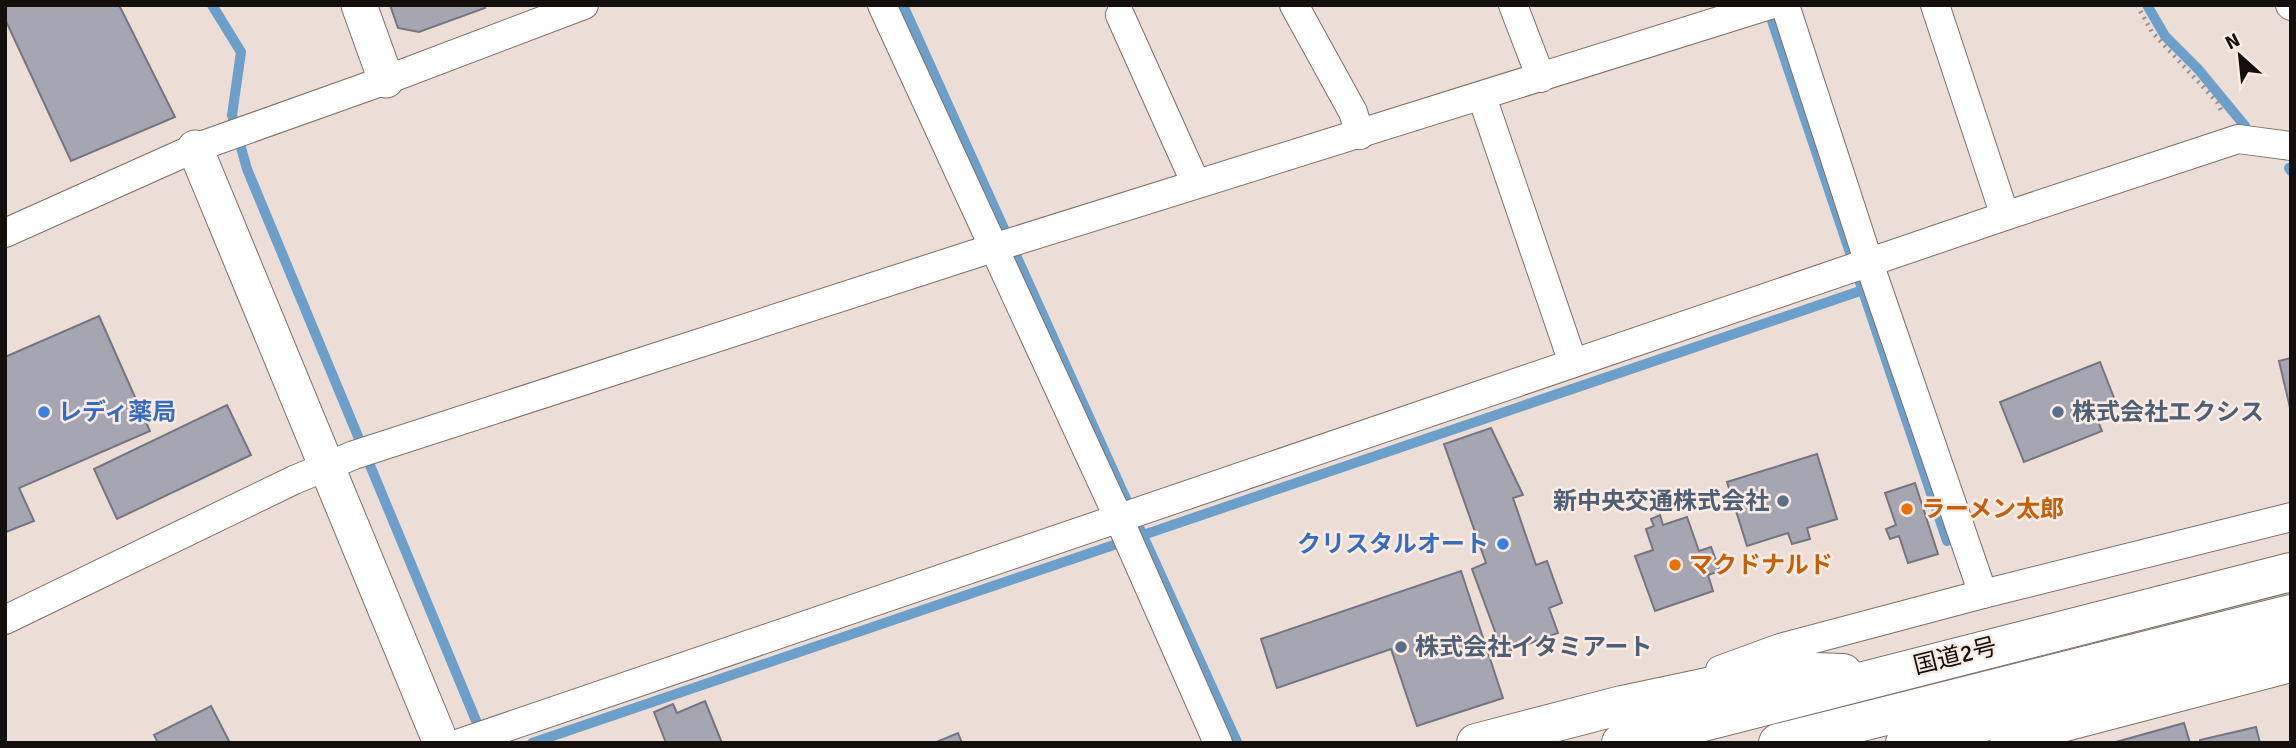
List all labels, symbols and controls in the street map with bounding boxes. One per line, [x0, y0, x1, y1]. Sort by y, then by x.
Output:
north arrow [2205, 21, 2275, 91]
text: N [2221, 28, 2244, 55]
place label: レディ薬局 [58, 397, 176, 427]
place label: 株式会社エクシス [2072, 397, 2264, 427]
marker: レディ薬局 [36, 404, 52, 420]
marker: 株式会社エクシス [2050, 404, 2066, 420]
place label: 新中央交通株式会社 [1553, 486, 1769, 516]
marker: 新中央交通株式会社 [1775, 493, 1791, 509]
place label: ラーメン太郎 [1921, 494, 2064, 524]
marker: ラーメン太郎 [1899, 501, 1915, 517]
place label: クリスタルオート [1297, 529, 1489, 559]
marker: クリスタルオート [1495, 536, 1511, 552]
place label: マクドナルド [1689, 550, 1833, 580]
marker: マクドナルド [1667, 557, 1683, 573]
street label: 国道2号 [1910, 631, 2000, 681]
place label: 株式会社イタミアート [1415, 632, 1653, 662]
marker: 株式会社イタミアート [1393, 639, 1409, 655]

